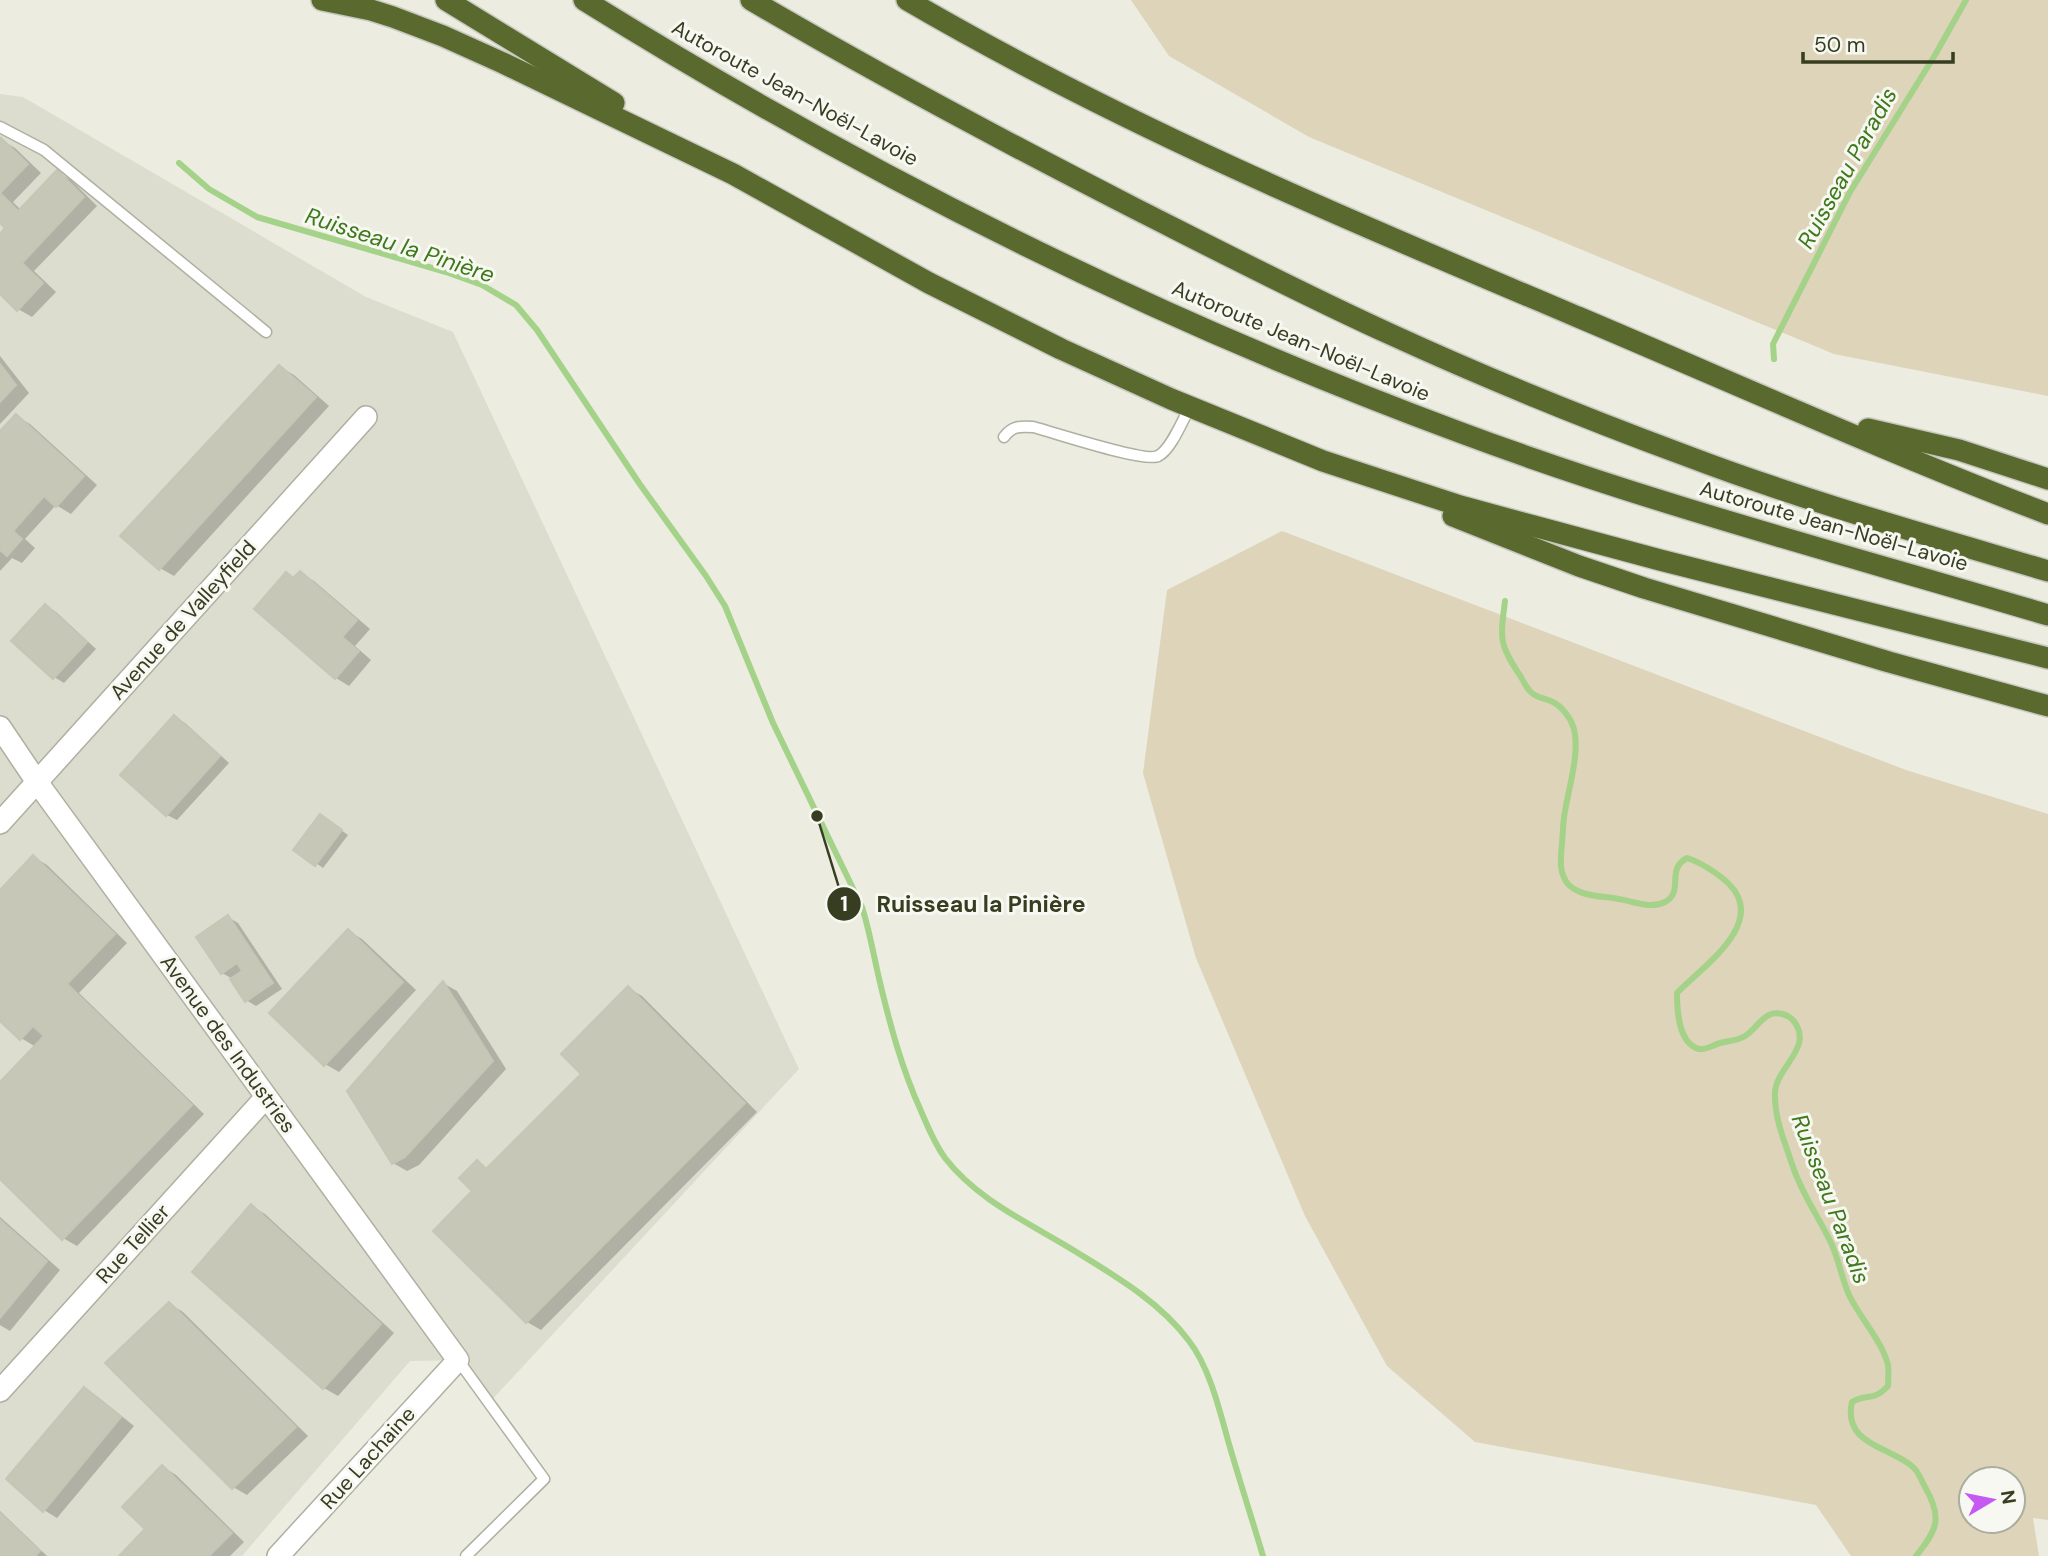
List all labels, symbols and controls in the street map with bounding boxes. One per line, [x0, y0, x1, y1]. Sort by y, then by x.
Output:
street label: Autoroute Jean-Noël-Lavoie [667, 13, 923, 173]
scale bar [1803, 21, 1954, 65]
text: 50 m [1814, 31, 1865, 59]
water label: Ruisseau Paradis [1790, 82, 1904, 254]
water label: Ruisseau la Pinière [302, 200, 498, 290]
street label: Autoroute Jean-Noël-Lavoie [1168, 274, 1434, 408]
street label: Autoroute Jean-Noël-Lavoie [1697, 474, 1971, 578]
street label: Avenue de Valleyfield [104, 534, 262, 706]
callout: Ruisseau la Pinière [827, 882, 1099, 926]
text: Ruisseau la Pinière [876, 889, 1086, 919]
text: 1 [840, 890, 848, 918]
street label: Avenue des Industries [154, 949, 302, 1139]
water label: Ruisseau Paradis [1785, 1110, 1877, 1288]
street label: Rue Tellier [90, 1198, 176, 1290]
street label: Rue Lachaine [314, 1401, 422, 1515]
north arrow [1957, 1465, 2027, 1535]
text: N [1995, 1488, 2022, 1506]

